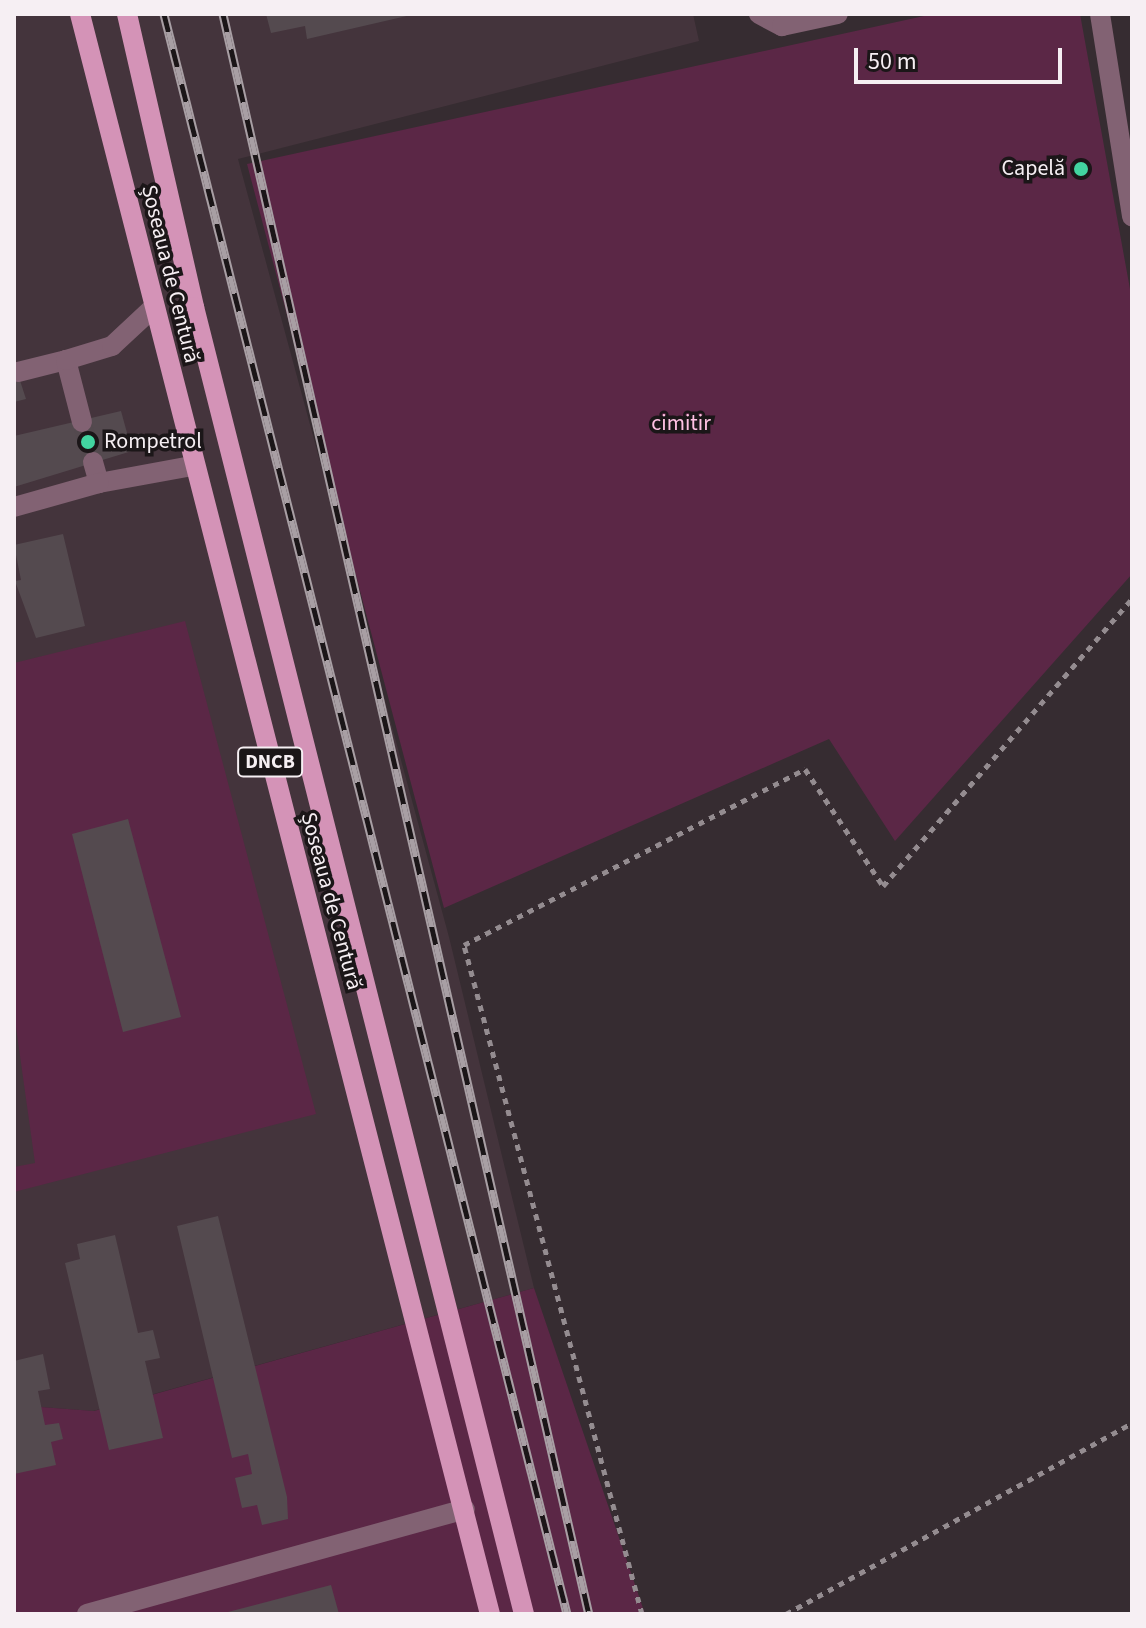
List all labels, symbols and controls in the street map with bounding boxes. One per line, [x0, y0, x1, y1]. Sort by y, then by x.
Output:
scale bar [858, 32, 1066, 82]
text: 50 m [868, 44, 917, 79]
place label: Capelă [1002, 156, 1065, 182]
marker: Capelă [1072, 160, 1090, 178]
street label: Șoseaua de Centură [135, 182, 205, 366]
park label: cimitir [651, 411, 711, 437]
place label: Rompetrol [104, 429, 202, 455]
marker: Rompetrol [79, 433, 97, 451]
road number: DNCB [236, 746, 304, 778]
street label: Șoseaua de Centură [295, 809, 367, 993]

